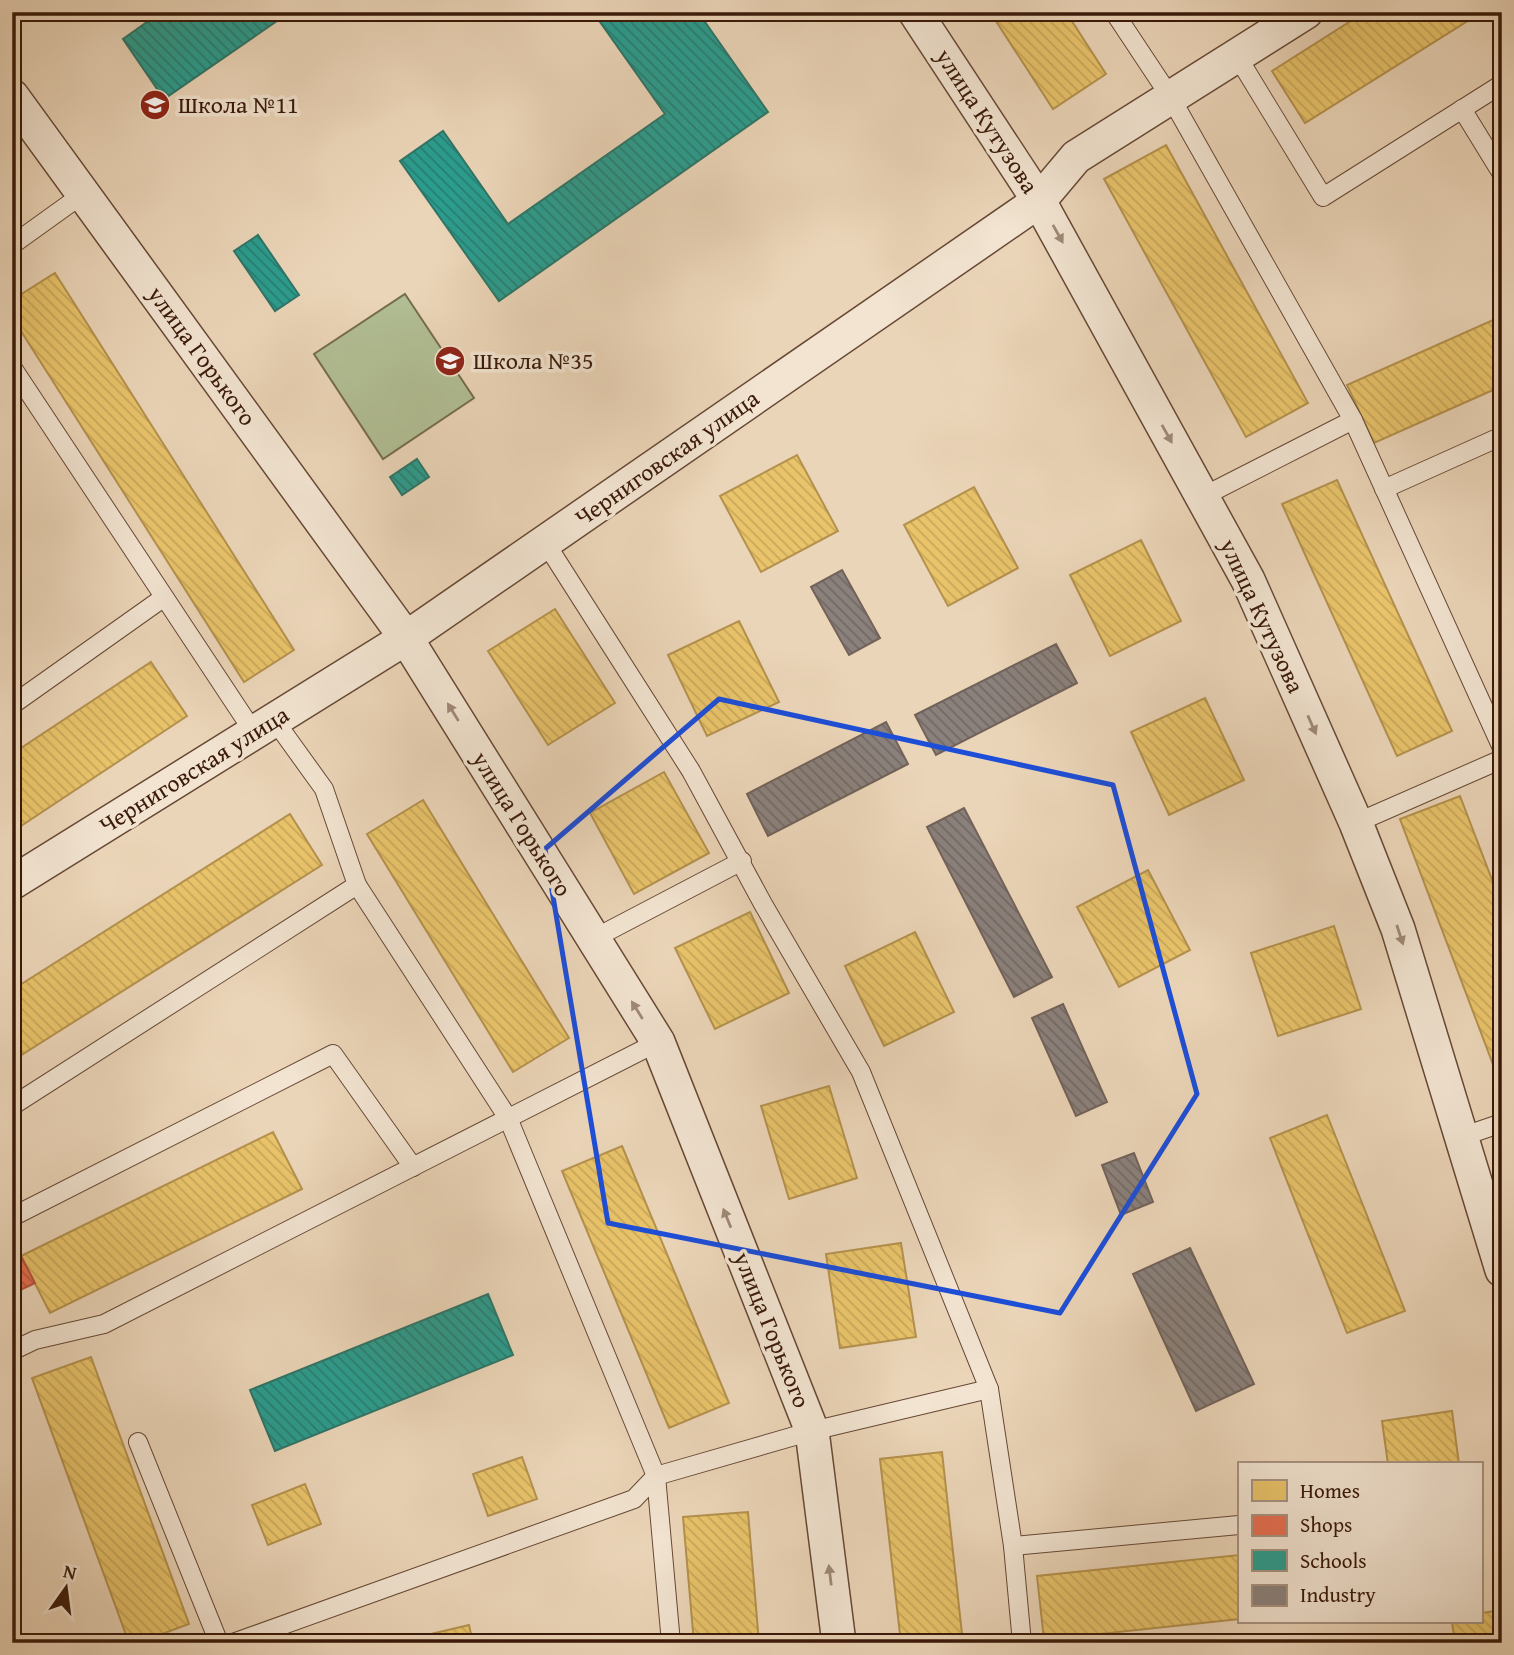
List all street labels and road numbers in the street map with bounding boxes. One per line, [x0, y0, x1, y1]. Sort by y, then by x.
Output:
street label: улица Кутузова [927, 40, 1048, 201]
street label: улица Горького [139, 278, 265, 433]
street label: Черниговская улица [567, 380, 767, 534]
street label: улица Кутузова [1211, 532, 1314, 699]
street label: Черниговская улица [92, 697, 296, 842]
street label: улица Горького [463, 743, 581, 903]
street label: улица Горького [725, 1246, 820, 1413]

